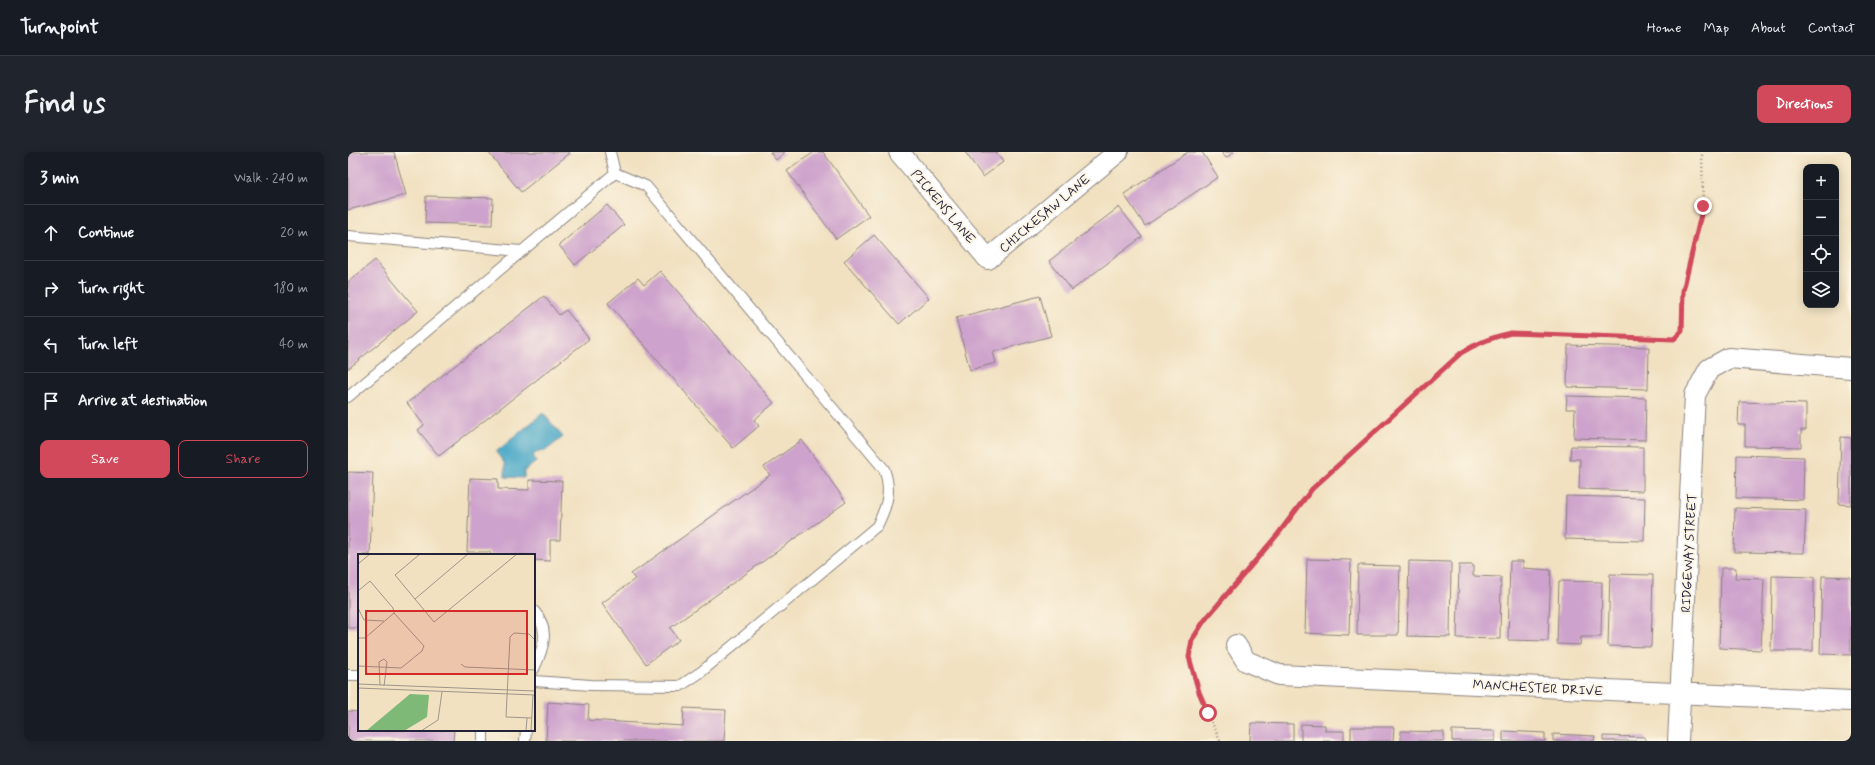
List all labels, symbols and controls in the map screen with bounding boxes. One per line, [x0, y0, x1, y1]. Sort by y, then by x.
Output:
text: Turnpoint [20, 15, 99, 40]
text: Home [1647, 19, 1681, 37]
text: Map [1703, 19, 1729, 37]
text: About [1751, 19, 1786, 37]
text: Contact [1808, 19, 1855, 37]
button: Directions [1757, 85, 1851, 123]
text: Find us [24, 86, 105, 123]
map controls [1803, 164, 1839, 308]
button: + [1803, 164, 1839, 200]
street label: PICKENS LANE [907, 166, 979, 248]
text: 3 min [40, 167, 79, 189]
text: Walk · 240 m [234, 170, 308, 187]
street label: CHICKESAW LANE [996, 171, 1094, 257]
route end [1694, 197, 1712, 215]
button: − [1803, 200, 1839, 236]
icon: ahead [40, 222, 62, 244]
text: Continue [78, 223, 134, 243]
text: 20 m [280, 224, 308, 241]
button: locate [1803, 236, 1839, 272]
button: layers [1803, 272, 1839, 308]
icon: right [40, 278, 62, 300]
text: Turn right [78, 279, 145, 299]
text: 180 m [273, 280, 308, 297]
icon: left [40, 334, 62, 356]
text: Turn left [78, 335, 138, 355]
text: 40 m [279, 336, 308, 353]
icon: arrive [40, 390, 62, 412]
text: Arrive at destination [78, 391, 207, 411]
button: Save [40, 440, 170, 478]
button: Share [178, 440, 308, 478]
street label: RIDGEWAY STREET [1678, 493, 1701, 613]
inset map [358, 554, 535, 731]
street label: MANCHESTER DRIVE [1472, 677, 1604, 700]
route start [1199, 704, 1217, 722]

